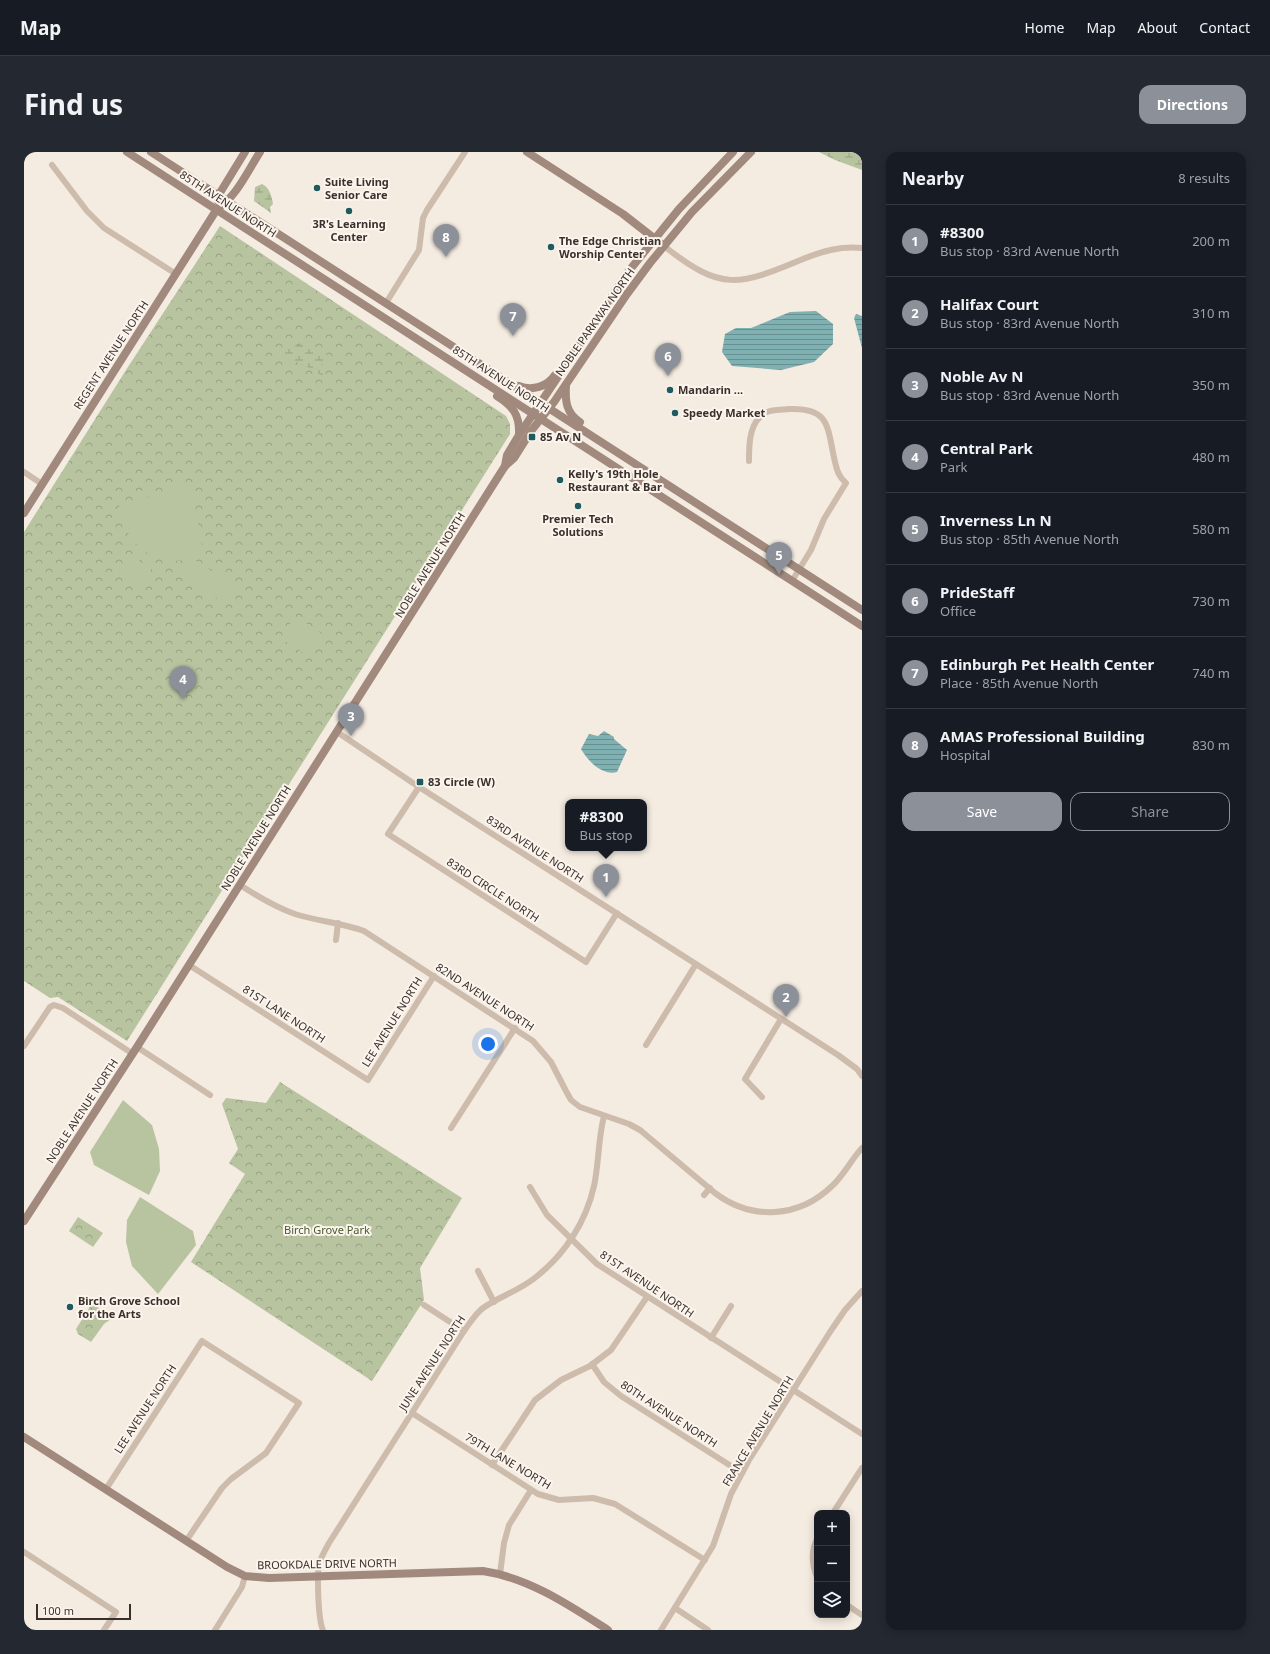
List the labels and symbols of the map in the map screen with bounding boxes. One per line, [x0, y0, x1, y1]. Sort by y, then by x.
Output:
street label: 85TH AVENUE NORTH [177, 167, 280, 240]
place label: Suite Living Senior Care [325, 174, 389, 202]
marker: Suite Living Senior Care [312, 183, 322, 193]
marker: 3R's Learning Center [344, 206, 354, 216]
place label: 3R's Learning Center [312, 216, 386, 244]
pin: 8 [433, 224, 459, 257]
place label: The Edge Christian Worship Center [559, 233, 661, 261]
marker: The Edge Christian Worship Center [546, 242, 556, 252]
street label: NOBLE PARKWAY NORTH [551, 265, 638, 379]
street label: REGENT AVENUE NORTH [70, 297, 152, 412]
pin: 7 [500, 303, 526, 336]
street label: 85TH AVENUE NORTH [450, 342, 553, 415]
pin: 6 [655, 343, 681, 376]
place label: Mandarin ... [678, 382, 743, 397]
marker: Mandarin ... [665, 385, 675, 395]
place label: Speedy Market [683, 405, 766, 420]
marker: Speedy Market [670, 408, 680, 418]
place label: 85 Av N [540, 429, 581, 444]
marker: 85 Av N [527, 432, 537, 442]
place label: Kelly's 19th Hole Restaurant & Bar [568, 466, 662, 494]
marker: Kelly's 19th Hole Restaurant & Bar [555, 475, 565, 485]
marker: Premier Tech Solutions [573, 501, 583, 511]
street label: NOBLE AVENUE NORTH [391, 509, 468, 620]
place label: Premier Tech Solutions [542, 511, 614, 539]
pin: 5 [766, 542, 792, 575]
pin: 4 [170, 666, 196, 699]
pin: 3 [338, 703, 364, 736]
place label: 83 Circle (W) [428, 774, 495, 789]
marker: 83 Circle (W) [415, 777, 425, 787]
street label: NOBLE AVENUE NORTH [217, 782, 294, 893]
street label: 83RD AVENUE NORTH [484, 812, 587, 886]
street label: 83RD CIRCLE NORTH [444, 854, 542, 925]
pin: 1 [593, 864, 619, 897]
street label: 82ND AVENUE NORTH [433, 959, 537, 1034]
street label: LEE AVENUE NORTH [358, 974, 425, 1070]
street label: 81ST LANE NORTH [240, 981, 329, 1046]
pin: 2 [773, 984, 799, 1017]
your location [478, 1034, 498, 1054]
street label: NOBLE AVENUE NORTH [42, 1056, 121, 1166]
park label: Birch Grove Park [284, 1222, 370, 1237]
street label: 81ST AVENUE NORTH [597, 1247, 697, 1321]
place label: Birch Grove School for the Arts [78, 1293, 180, 1321]
marker: Birch Grove School for the Arts [65, 1302, 75, 1312]
street label: JUNE AVENUE NORTH [394, 1312, 468, 1414]
street label: LEE AVENUE NORTH [110, 1361, 179, 1456]
street label: FRANCE AVENUE NORTH [719, 1373, 797, 1489]
street label: 80TH AVENUE NORTH [618, 1377, 721, 1450]
street label: 79TH LANE NORTH [462, 1429, 554, 1492]
street label: BROOKDALE DRIVE NORTH [257, 1555, 397, 1572]
scale bar [36, 1602, 131, 1621]

